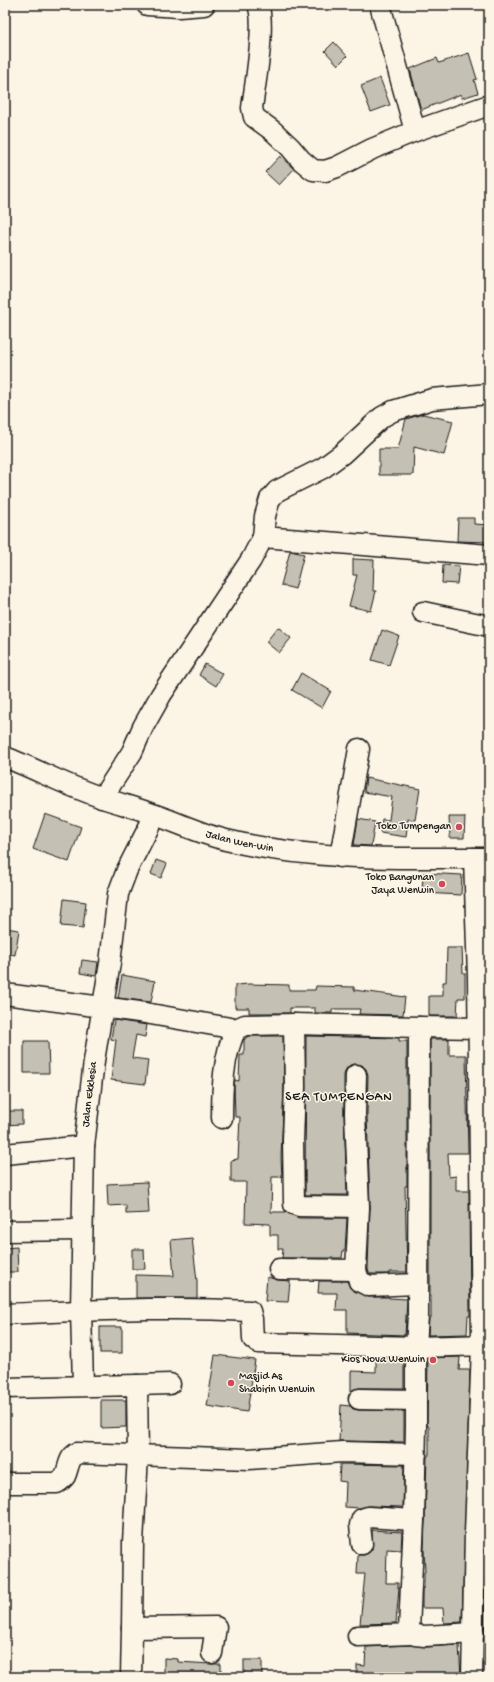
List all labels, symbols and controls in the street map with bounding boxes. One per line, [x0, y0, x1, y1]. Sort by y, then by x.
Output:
place label: Toko Tumpengan [376, 821, 452, 833]
marker: Toko Tumpengan [454, 822, 464, 832]
street label: Jalan Wen-Win [204, 828, 275, 855]
place label: Toko Bangunan Jaya Wenwin [365, 872, 435, 897]
marker: Toko Bangunan Jaya Wenwin [437, 879, 447, 889]
street label: Jalan Ekklesia [80, 1060, 100, 1128]
district label: SEA TUMPENGAN [285, 1090, 393, 1105]
place label: Kios Nova Wenwin [341, 1354, 426, 1366]
marker: Kios Nova Wenwin [428, 1355, 438, 1365]
place label: Masjid As Shabirin Wenwin [239, 1371, 316, 1396]
marker: Masjid As Shabirin Wenwin [226, 1378, 236, 1388]

